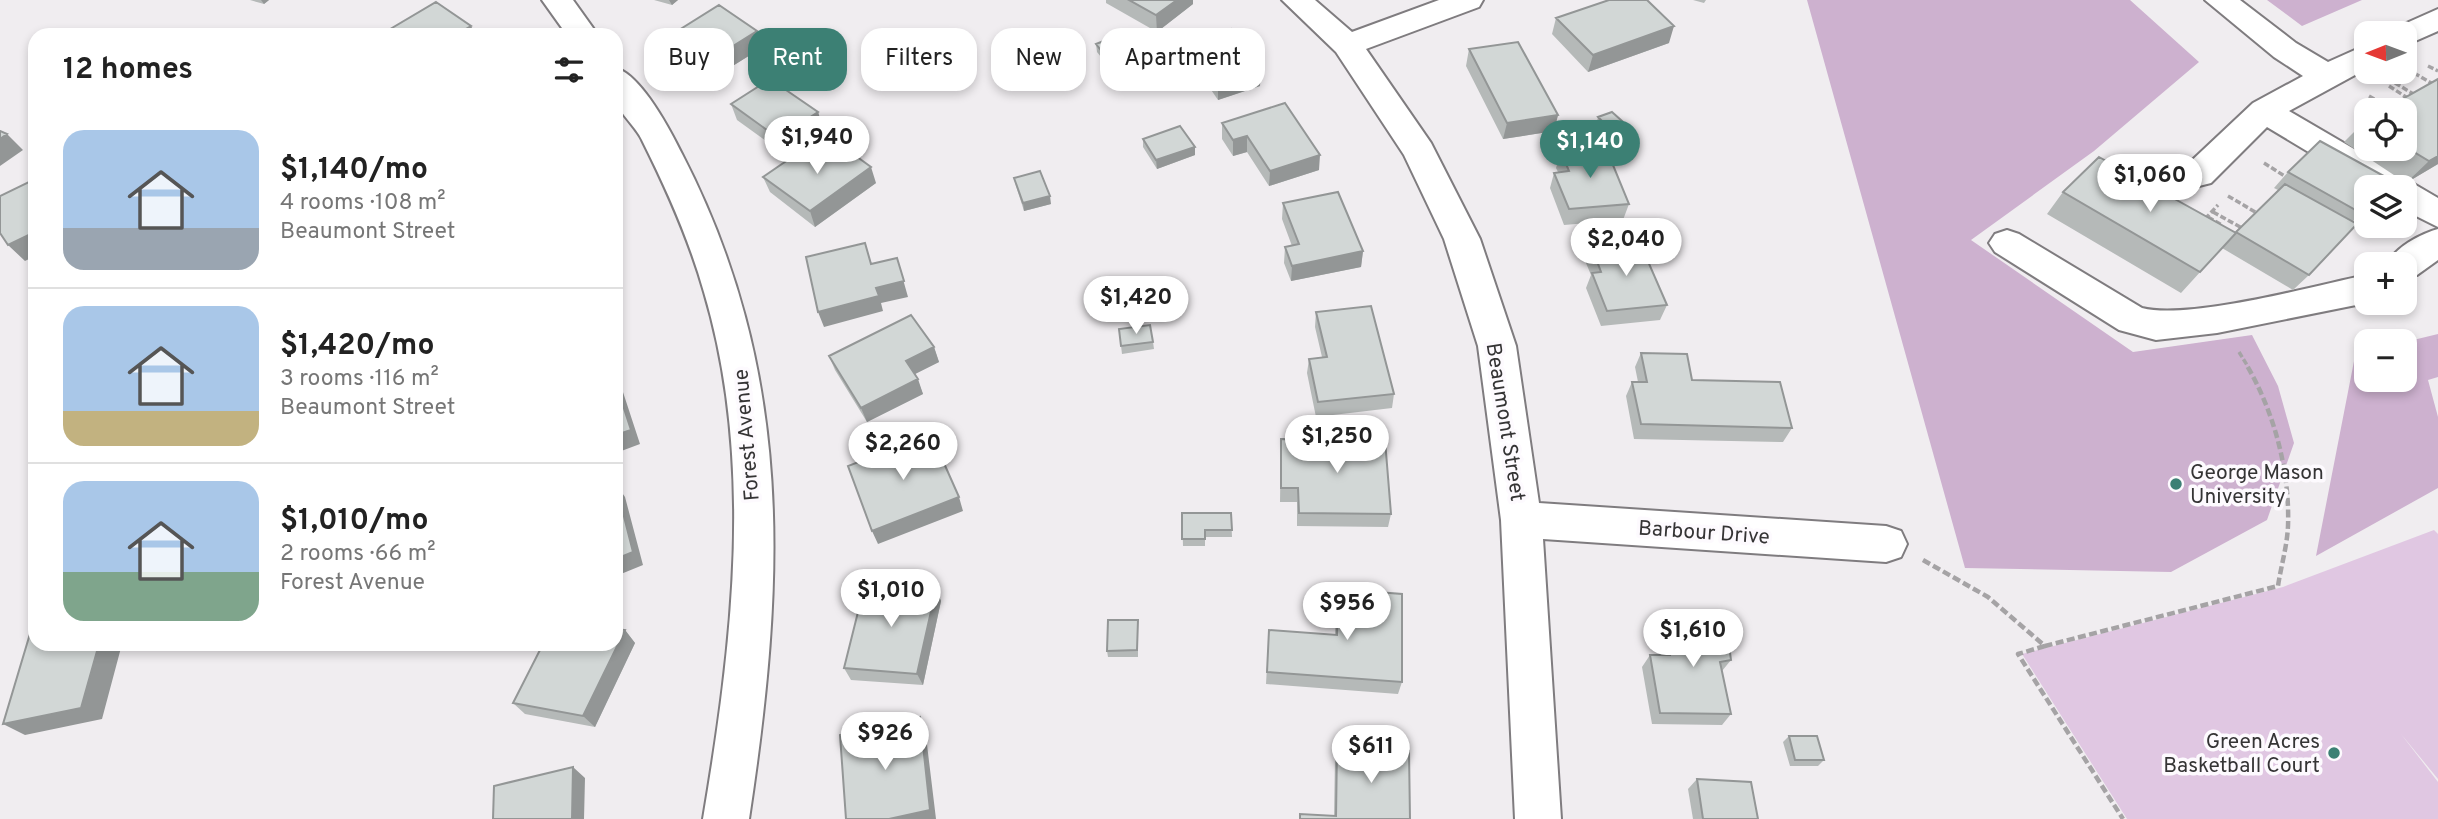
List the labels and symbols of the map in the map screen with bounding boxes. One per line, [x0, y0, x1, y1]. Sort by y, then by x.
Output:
north arrow [2354, 21, 2417, 84]
pin: $1,940 [760, 116, 874, 176]
pin: $1,140 [1533, 120, 1647, 180]
pin: $1,060 [2093, 154, 2207, 214]
pin: $2,040 [1569, 218, 1683, 278]
pin: $1,420 [1079, 276, 1193, 336]
street label: Beaumont Street [1479, 341, 1530, 503]
street label: Forest Avenue [728, 368, 767, 502]
pin: $1,250 [1280, 416, 1394, 475]
pin: $2,260 [846, 422, 960, 482]
place label: George Mason University [2190, 460, 2324, 511]
marker: George Mason University [2168, 476, 2184, 492]
street label: Barbour Drive [1637, 515, 1771, 552]
pin: $1,010 [834, 570, 948, 629]
pin: $956 [1306, 582, 1388, 642]
pin: $1,610 [1636, 610, 1750, 669]
pin: $926 [844, 712, 926, 772]
pin: $611 [1330, 726, 1412, 785]
place label: Green Acres Basketball Court [2163, 729, 2320, 780]
marker: Green Acres Basketball Court [2326, 745, 2342, 761]

